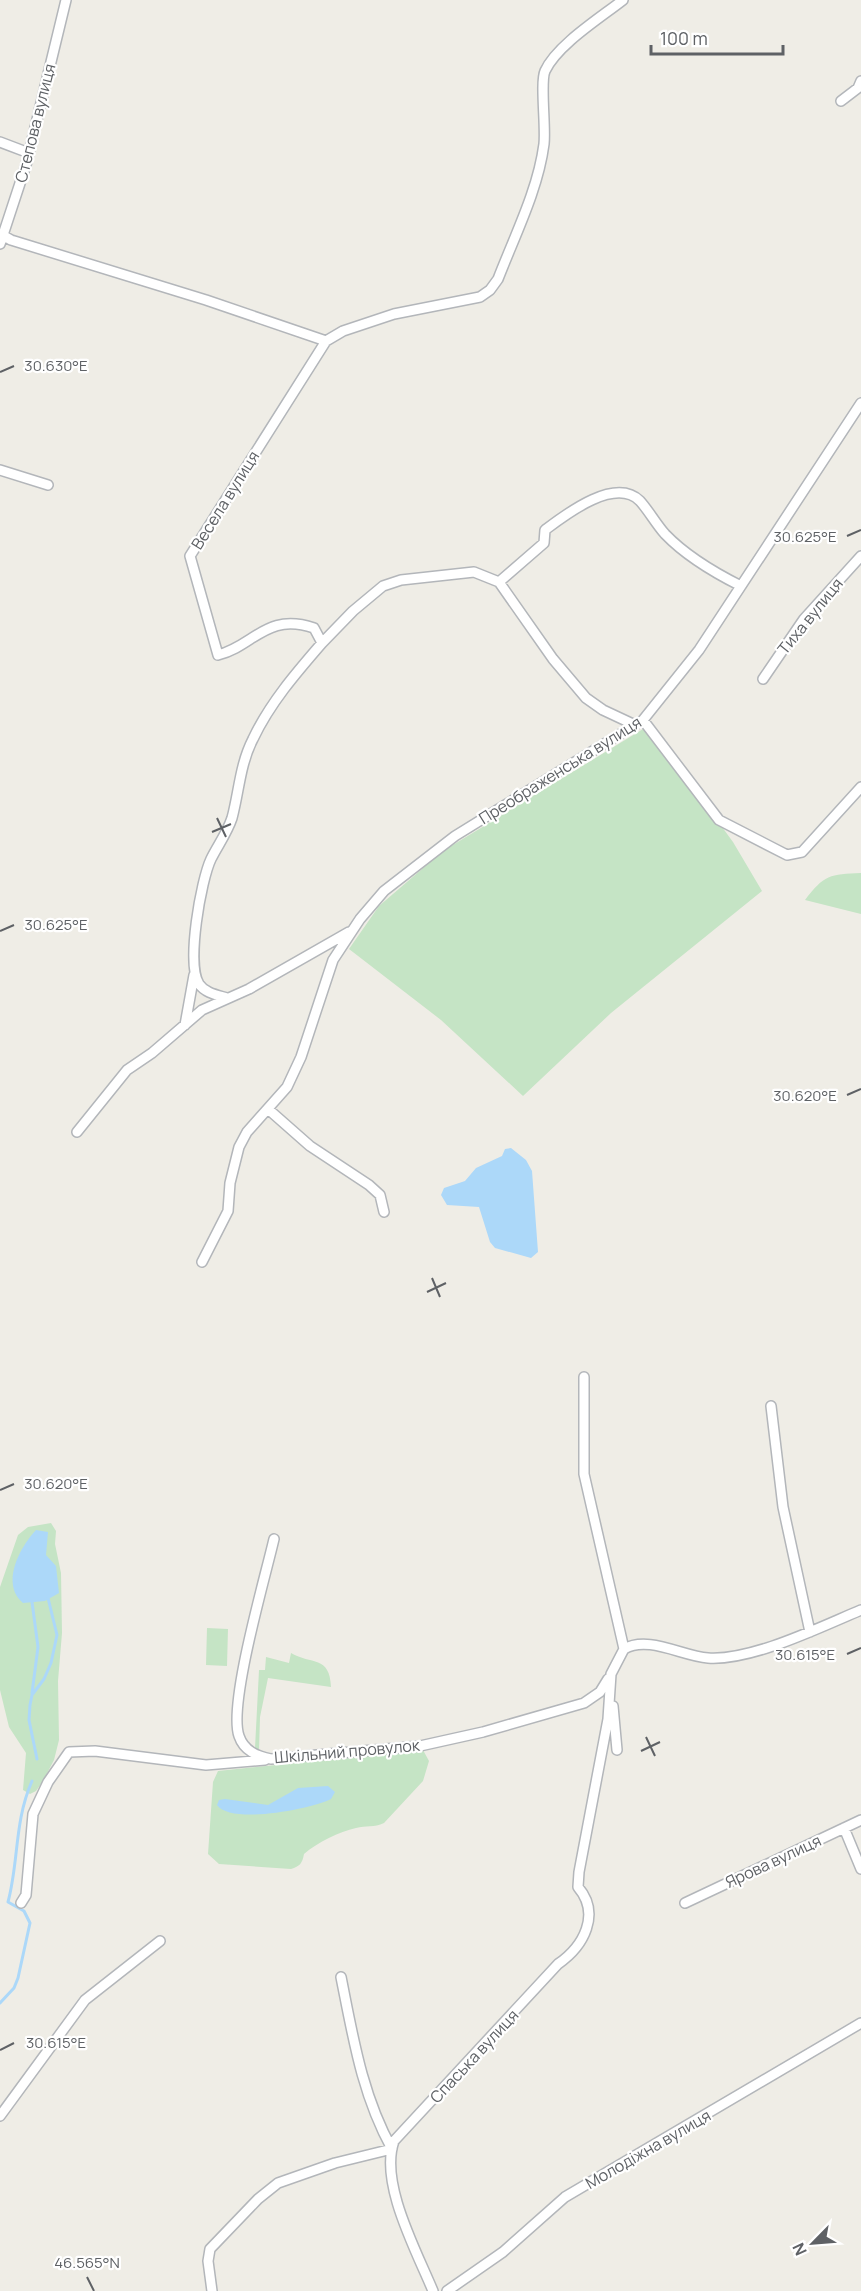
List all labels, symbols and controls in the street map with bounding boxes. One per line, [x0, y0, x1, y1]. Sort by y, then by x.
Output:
scale bar [651, 18, 783, 56]
text: 100 m [660, 26, 708, 50]
street label: Степова вулиця [10, 61, 60, 185]
text: 30.630°E [24, 355, 88, 376]
street label: Весела вулиця [186, 447, 264, 553]
text: 30.625°E [773, 526, 837, 547]
street label: Тиха вулиця [772, 573, 848, 659]
street label: Преображенська вулиця [475, 711, 645, 829]
text: 30.625°E [24, 914, 88, 935]
text: 30.620°E [773, 1085, 837, 1106]
text: 30.620°E [24, 1473, 88, 1494]
text: 30.615°E [775, 1644, 835, 1665]
street label: Шкільний провулок [273, 1734, 422, 1768]
street label: Ярова вулиця [721, 1829, 825, 1893]
street label: Спаська вулиця [425, 2004, 523, 2108]
text: 30.615°E [26, 2032, 86, 2053]
street label: Молодіжна вулиця [581, 2104, 715, 2194]
north arrow [783, 2213, 843, 2273]
text: N [787, 2239, 812, 2259]
text: 46.565°N [54, 2252, 120, 2273]

